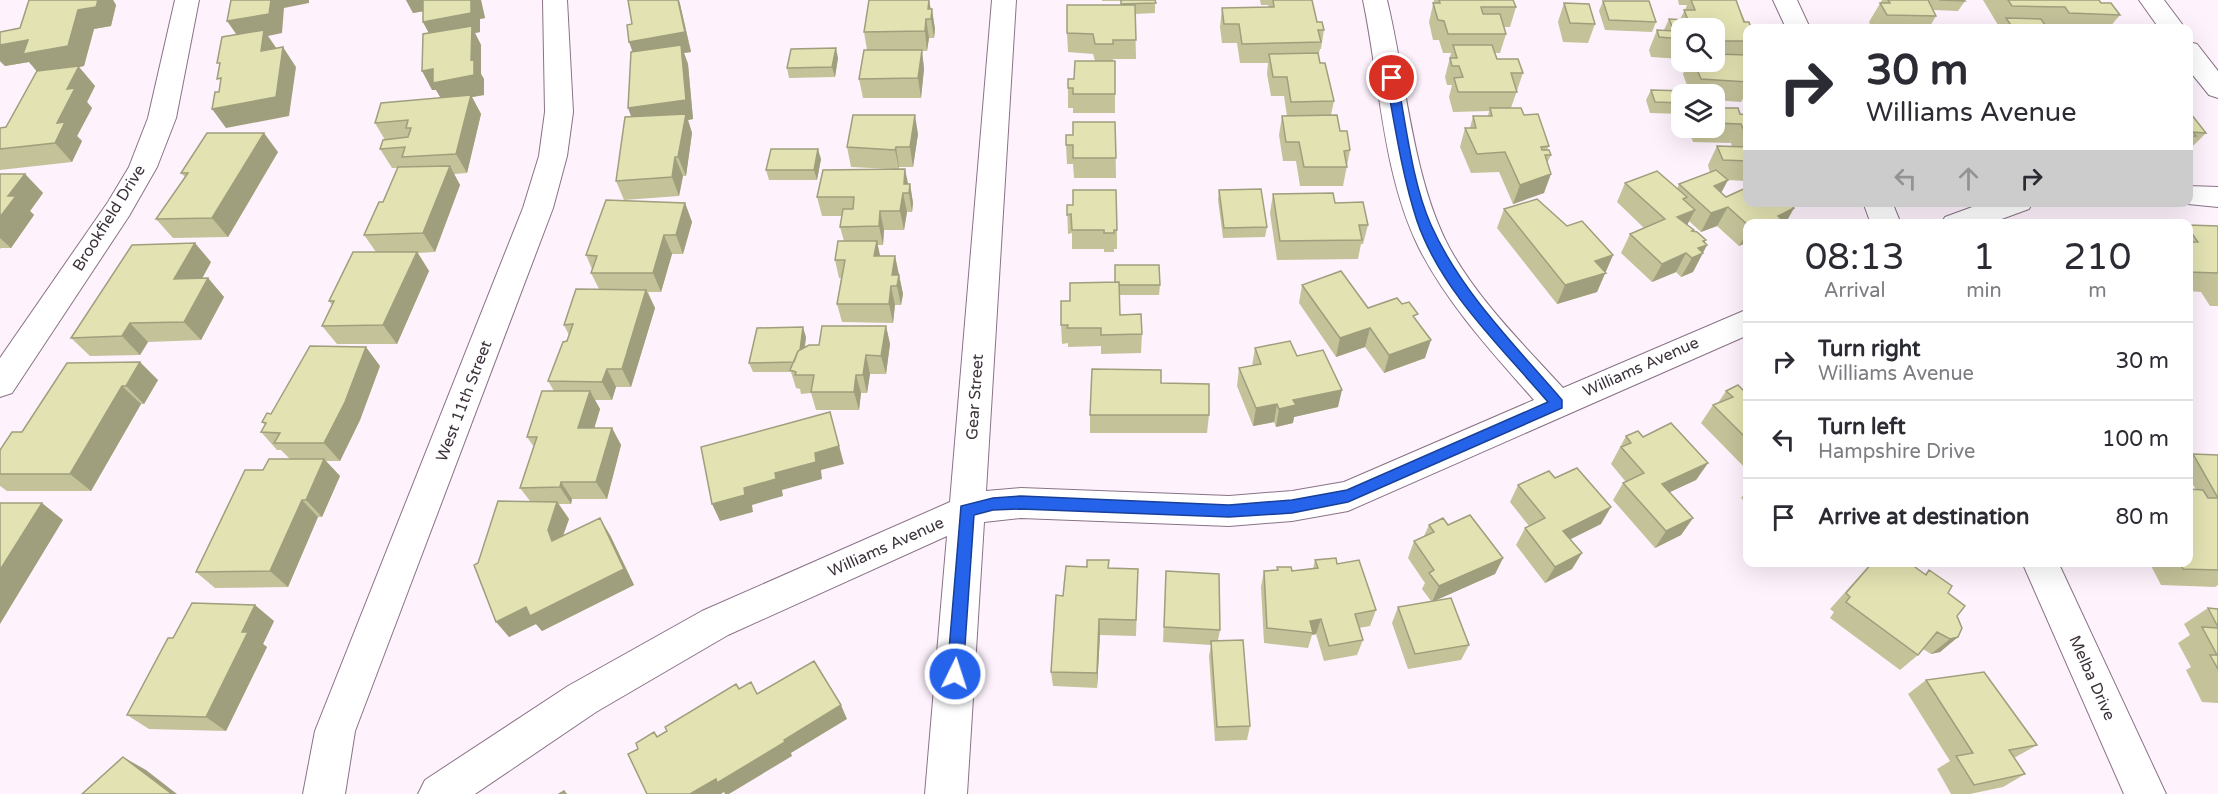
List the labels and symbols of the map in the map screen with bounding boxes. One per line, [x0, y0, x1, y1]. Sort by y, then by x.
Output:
pin [1366, 52, 1417, 103]
street label: Brookfield Drive [68, 161, 150, 275]
street label: Williams Avenue [1580, 332, 1702, 402]
street label: West 11th Street [432, 338, 496, 464]
street label: Gear Street [962, 353, 988, 441]
street label: Williams Avenue [825, 512, 947, 582]
street label: Melba Drive [2064, 632, 2120, 724]
position arrow [923, 642, 987, 706]

